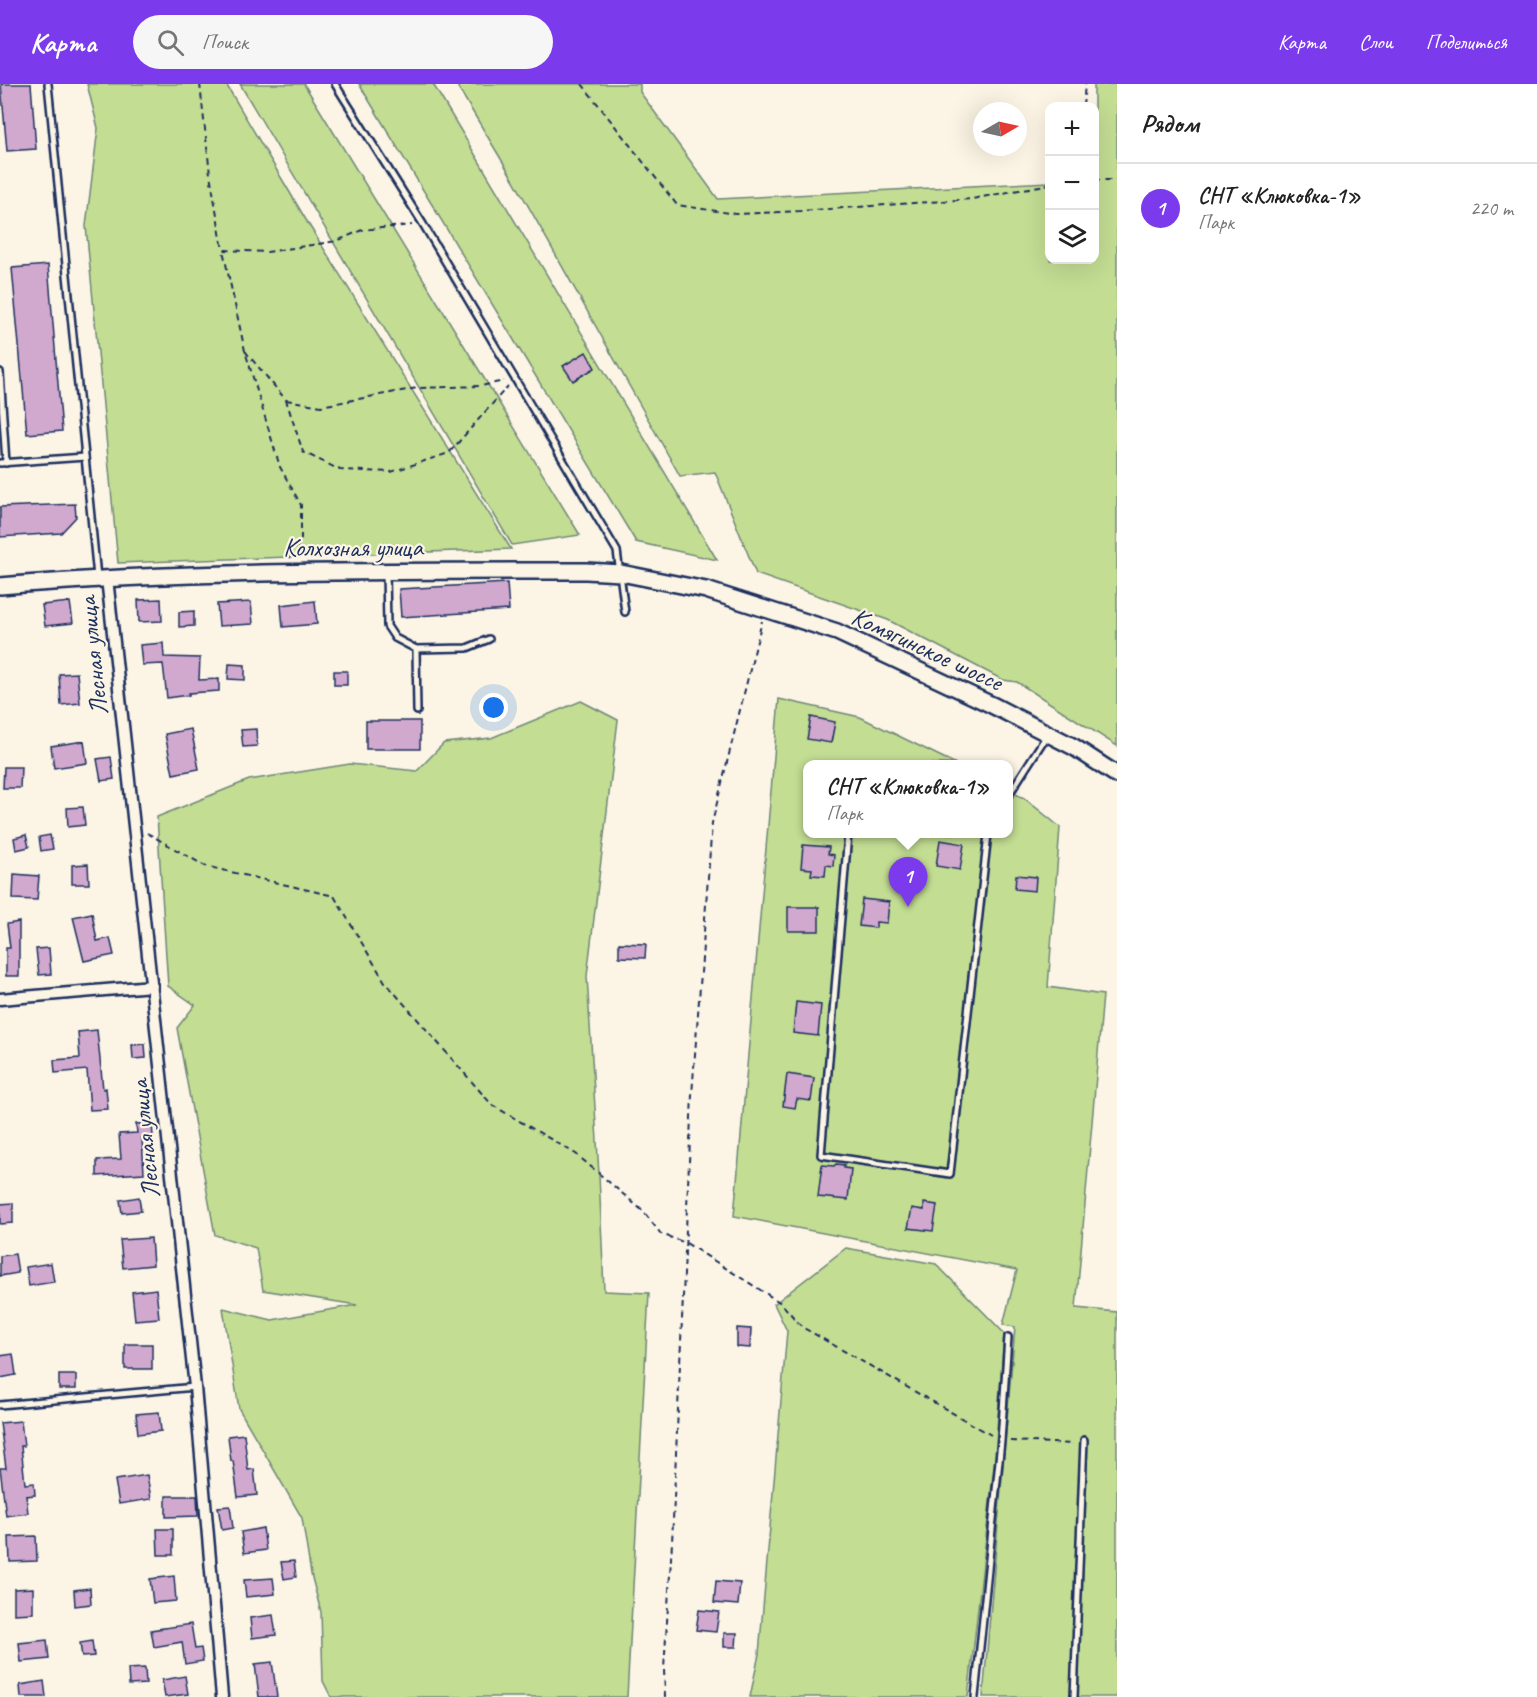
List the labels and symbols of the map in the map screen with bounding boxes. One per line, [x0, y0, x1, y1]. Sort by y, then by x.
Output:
north arrow [973, 102, 1027, 156]
street label: Колхозная улица [283, 531, 424, 564]
street label: Лесная улица [70, 593, 116, 717]
street label: Комягинское шоссе [846, 600, 1010, 699]
your location [479, 693, 508, 722]
pin: 1 [888, 858, 928, 907]
street label: Лесная улица [122, 1076, 168, 1200]

